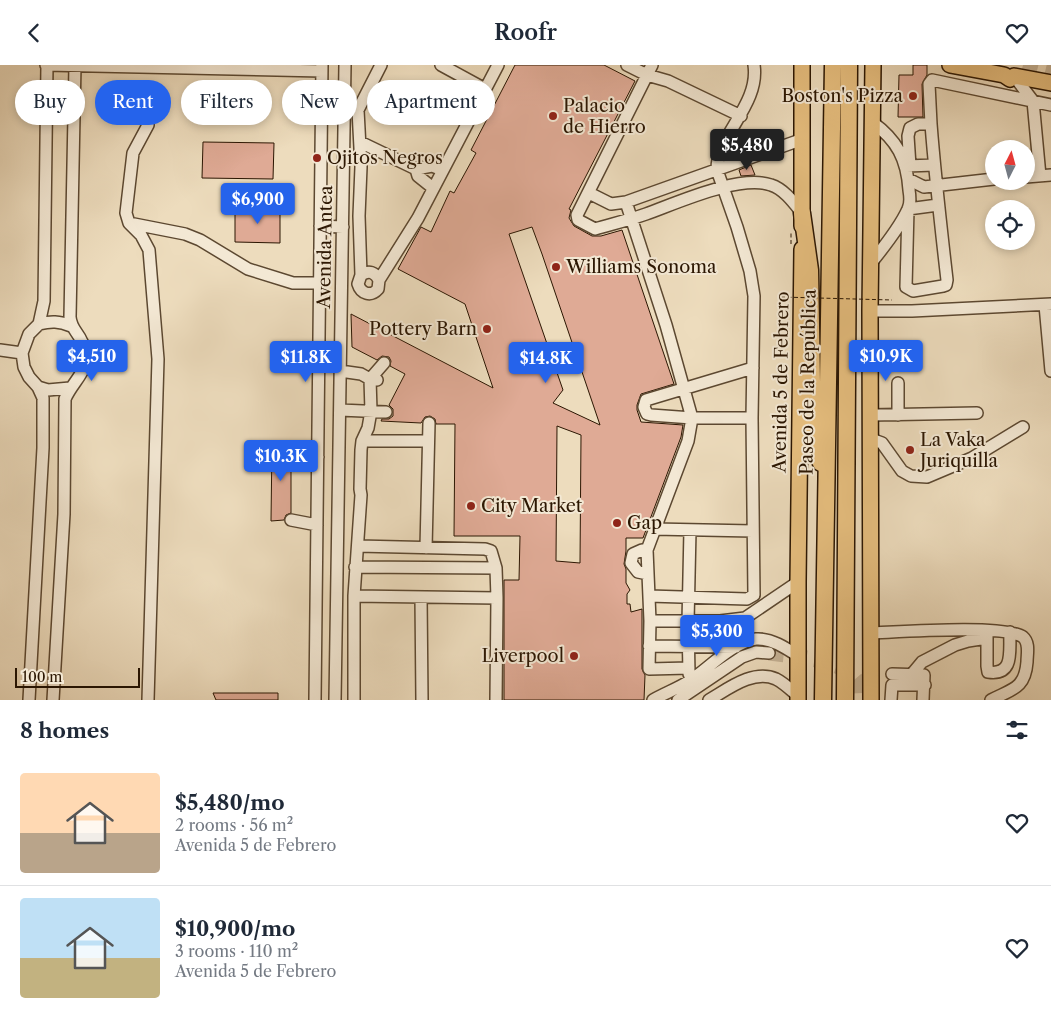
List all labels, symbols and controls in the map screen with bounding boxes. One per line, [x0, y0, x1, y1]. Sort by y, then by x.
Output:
icon: back [20, 19, 48, 47]
text: Roofr [494, 19, 557, 46]
icon: heart [1003, 19, 1031, 47]
chip: Buy [15, 80, 85, 125]
chip: Rent [95, 80, 171, 125]
chip: Filters [181, 80, 272, 125]
chip: New [282, 80, 357, 125]
chip: Apartment [367, 80, 495, 125]
place label: Boston's Pizza [781, 85, 903, 107]
marker: Boston's Pizza [907, 90, 919, 102]
place label: Palacio de Hierro [563, 95, 646, 138]
marker: Palacio de Hierro [547, 110, 559, 122]
pin: $5,480 [706, 129, 788, 171]
text: $5,480 [721, 135, 773, 155]
north arrow [985, 140, 1035, 190]
map controls [985, 140, 1035, 250]
place label: Ojitos Negros [327, 147, 443, 169]
marker: Ojitos Negros [311, 152, 323, 164]
pin: $6,900 [217, 183, 299, 225]
street label: Avenida Antea [313, 185, 337, 310]
text: $6,900 [232, 189, 284, 209]
button: locate [985, 200, 1035, 250]
place label: Williams Sonoma [565, 256, 717, 278]
marker: Williams Sonoma [550, 261, 562, 273]
street label: Paseo de la República [795, 288, 821, 475]
street label: Avenida 5 de Febrero [768, 291, 794, 474]
place label: Pottery Barn [369, 318, 477, 340]
marker: Pottery Barn [481, 323, 493, 335]
pin: $4,510 [51, 339, 133, 382]
pin: $10.9K [845, 339, 927, 382]
pin: $11.8K [265, 341, 347, 383]
pin: $14.8K [505, 341, 587, 384]
text: $4,510 [68, 346, 116, 366]
text: $10.9K [860, 346, 912, 366]
text: $11.8K [281, 347, 331, 367]
text: $14.8K [520, 348, 572, 368]
place label: La Vaka Juriquilla [917, 429, 998, 472]
pin: $10.3K [240, 439, 322, 482]
marker: La Vaka Juriquilla [904, 444, 916, 456]
text: $10.3K [255, 446, 307, 466]
place label: City Market [481, 495, 583, 517]
marker: City Market [465, 500, 477, 512]
place label: Gap [627, 512, 662, 534]
marker: Gap [611, 517, 623, 529]
pin: $5,300 [676, 615, 758, 657]
text: $5,300 [691, 621, 743, 641]
place label: Liverpool [482, 645, 564, 667]
marker: Liverpool [568, 650, 580, 662]
scale bar [15, 665, 140, 688]
text: 100 m [22, 668, 62, 686]
icon: filters [1003, 716, 1031, 744]
text: 8 homes [20, 718, 109, 743]
text: $5,480/mo [175, 790, 285, 815]
icon: home [60, 793, 120, 853]
icon: heart [1003, 809, 1031, 837]
text: 2 rooms · 56 m² [175, 815, 293, 835]
text: Avenida 5 de Febrero [175, 835, 336, 855]
text: $10,900/mo [175, 916, 295, 941]
icon: home [60, 918, 120, 978]
icon: heart [1003, 934, 1031, 962]
text: 3 rooms · 110 m² [175, 941, 298, 961]
text: Avenida 5 de Febrero [175, 961, 336, 981]

